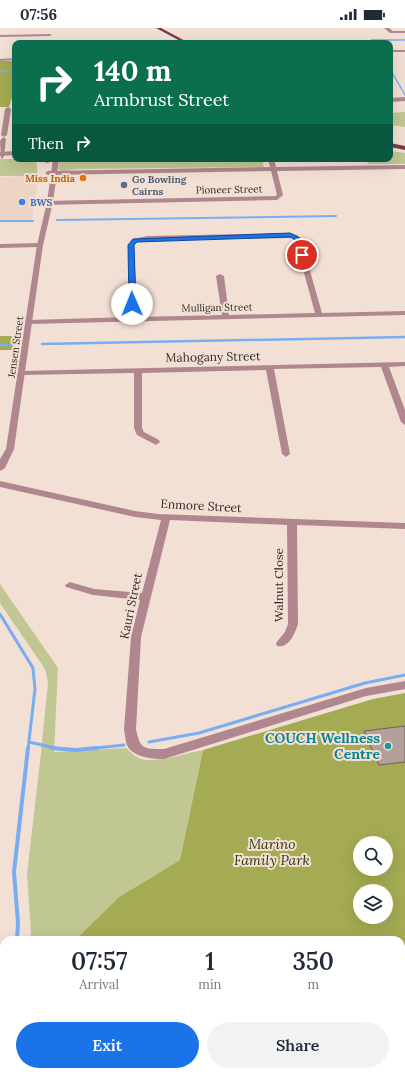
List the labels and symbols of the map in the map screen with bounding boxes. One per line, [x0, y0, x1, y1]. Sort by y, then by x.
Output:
place label: Miss India [25, 172, 76, 185]
marker: Miss India [78, 173, 88, 183]
place label: Go Bowling Cairns [132, 173, 187, 198]
marker: Go Bowling Cairns [119, 180, 129, 190]
street label: Pioneer Street [195, 182, 263, 197]
place label: BWS [30, 196, 52, 209]
marker: BWS [17, 197, 27, 207]
pin [285, 238, 319, 272]
position arrow [111, 283, 153, 325]
street label: Mulligan Street [181, 300, 253, 315]
street label: Jensen Street [5, 315, 26, 380]
street label: Mahogany Street [165, 348, 261, 365]
street label: Enmore Street [160, 496, 242, 515]
street label: Walnut Close [271, 548, 286, 622]
street label: Kauri Street [116, 571, 145, 640]
place label: COUCH Wellness Centre [265, 729, 380, 763]
marker: COUCH Wellness Centre [383, 741, 393, 751]
park label: Marino Family Park [234, 835, 310, 869]

